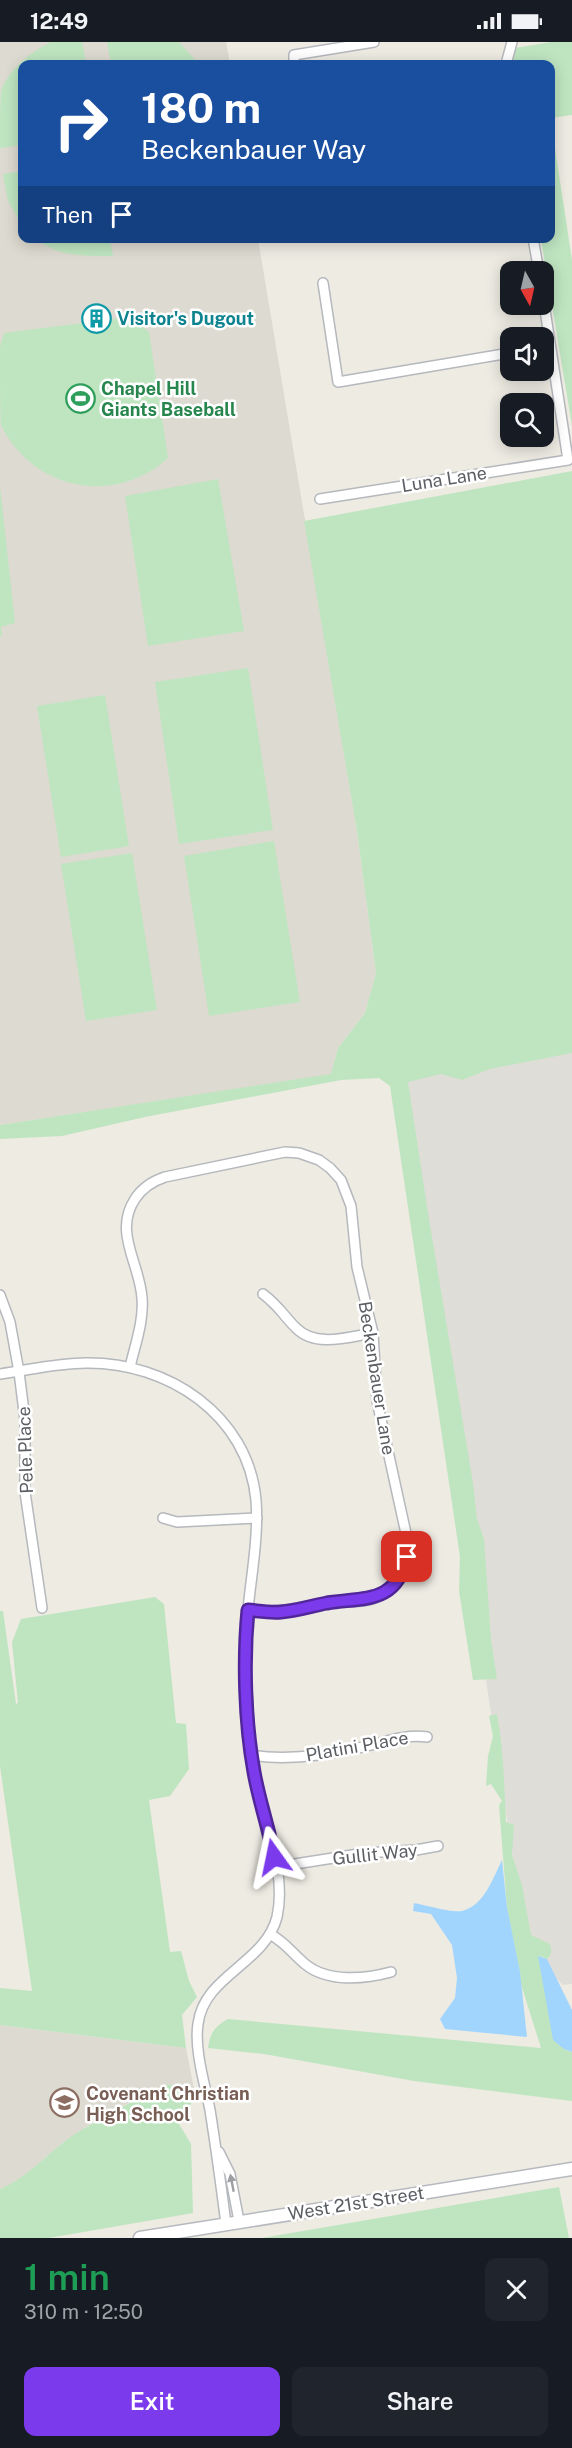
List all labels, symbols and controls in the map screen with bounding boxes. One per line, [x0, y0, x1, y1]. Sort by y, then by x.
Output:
text: 12:49 [30, 8, 88, 34]
text: 180 m [141, 83, 261, 132]
icon: right [42, 84, 120, 162]
text: Beckenbauer Way [141, 133, 366, 165]
icon: arrive [105, 198, 138, 231]
text: Then [42, 202, 93, 228]
north arrow [500, 261, 554, 315]
map controls [500, 261, 554, 447]
building icon: Visitor's Dugout [80, 302, 112, 334]
place label: Visitor's Dugout [117, 308, 254, 329]
button: sound [500, 327, 554, 381]
place label: Chapel Hill Giants Baseball [101, 378, 236, 420]
sports icon: Chapel Hill Giants Baseball [64, 382, 96, 414]
button: search [500, 393, 554, 447]
street label: Luna Lane [400, 462, 488, 496]
street label: Beckenbauer Lane [354, 1300, 400, 1456]
street label: Pele Place [13, 1406, 37, 1494]
pin [381, 1531, 432, 1582]
icon: arrive [390, 1540, 423, 1573]
street label: Platini Place [304, 1727, 410, 1765]
position arrow [242, 1825, 306, 1889]
street label: Gullit Way [331, 1839, 419, 1869]
place label: Covenant Christian High School [86, 2083, 250, 2125]
school or university icon: Covenant Christian High School [49, 2087, 81, 2119]
one-way arrow [227, 2173, 236, 2192]
street label: West 21st Street [286, 2182, 426, 2224]
text: 1 min [24, 2256, 110, 2298]
button: close [485, 2258, 548, 2321]
text: 310 m · 12:50 [24, 2300, 143, 2324]
button: Exit [24, 2367, 280, 2436]
button: Share [292, 2367, 548, 2436]

